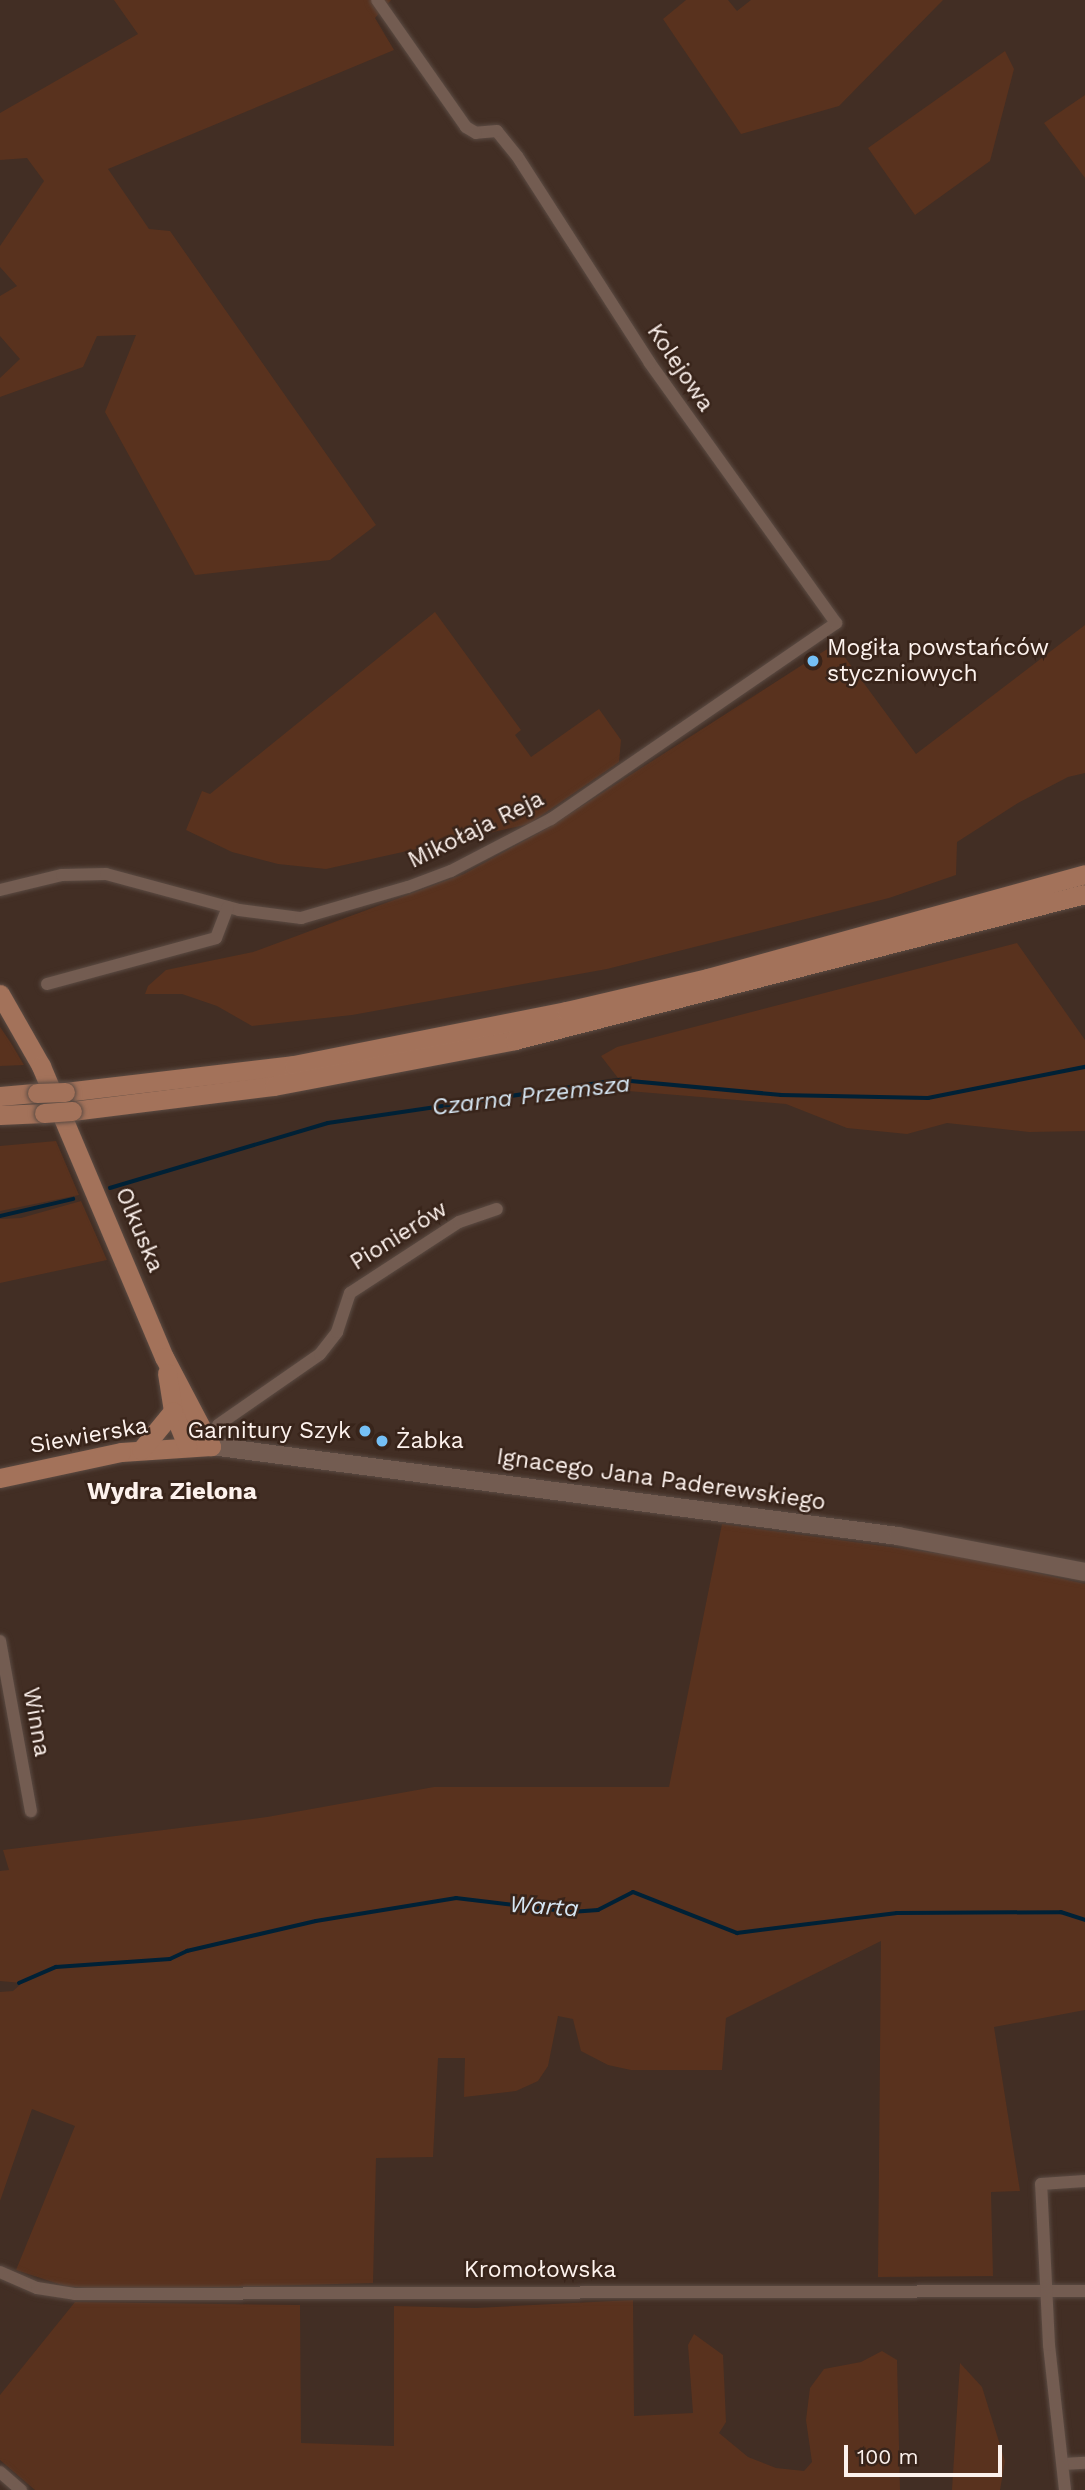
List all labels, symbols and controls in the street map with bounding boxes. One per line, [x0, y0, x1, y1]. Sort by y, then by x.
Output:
street label: Kolejowa [641, 319, 719, 417]
place label: Mogiła powstańców styczniowych [827, 634, 1049, 688]
marker: Mogiła powstańców styczniowych [805, 653, 821, 669]
street label: Mikołaja Reja [403, 785, 549, 875]
water label: Czarna Przemsza [430, 1070, 632, 1122]
street label: Olkuska [109, 1183, 169, 1277]
street label: Pionierów [345, 1195, 453, 1277]
street label: Siewierska [28, 1412, 150, 1460]
place label: Garnitury Szyk [187, 1417, 351, 1445]
marker: Garnitury Szyk [357, 1423, 373, 1439]
place label: Żabka [396, 1427, 464, 1455]
marker: Żabka [374, 1433, 390, 1449]
street label: Ignacego Jana Paderewskiego [494, 1443, 828, 1517]
district label: Wydra Zielona [87, 1478, 257, 1506]
street label: Winna [16, 1685, 56, 1759]
water label: Warta [508, 1890, 580, 1924]
street label: Kromołowska [464, 2256, 616, 2284]
scale bar [847, 2430, 1004, 2474]
text: 100 m [857, 2444, 919, 2469]

